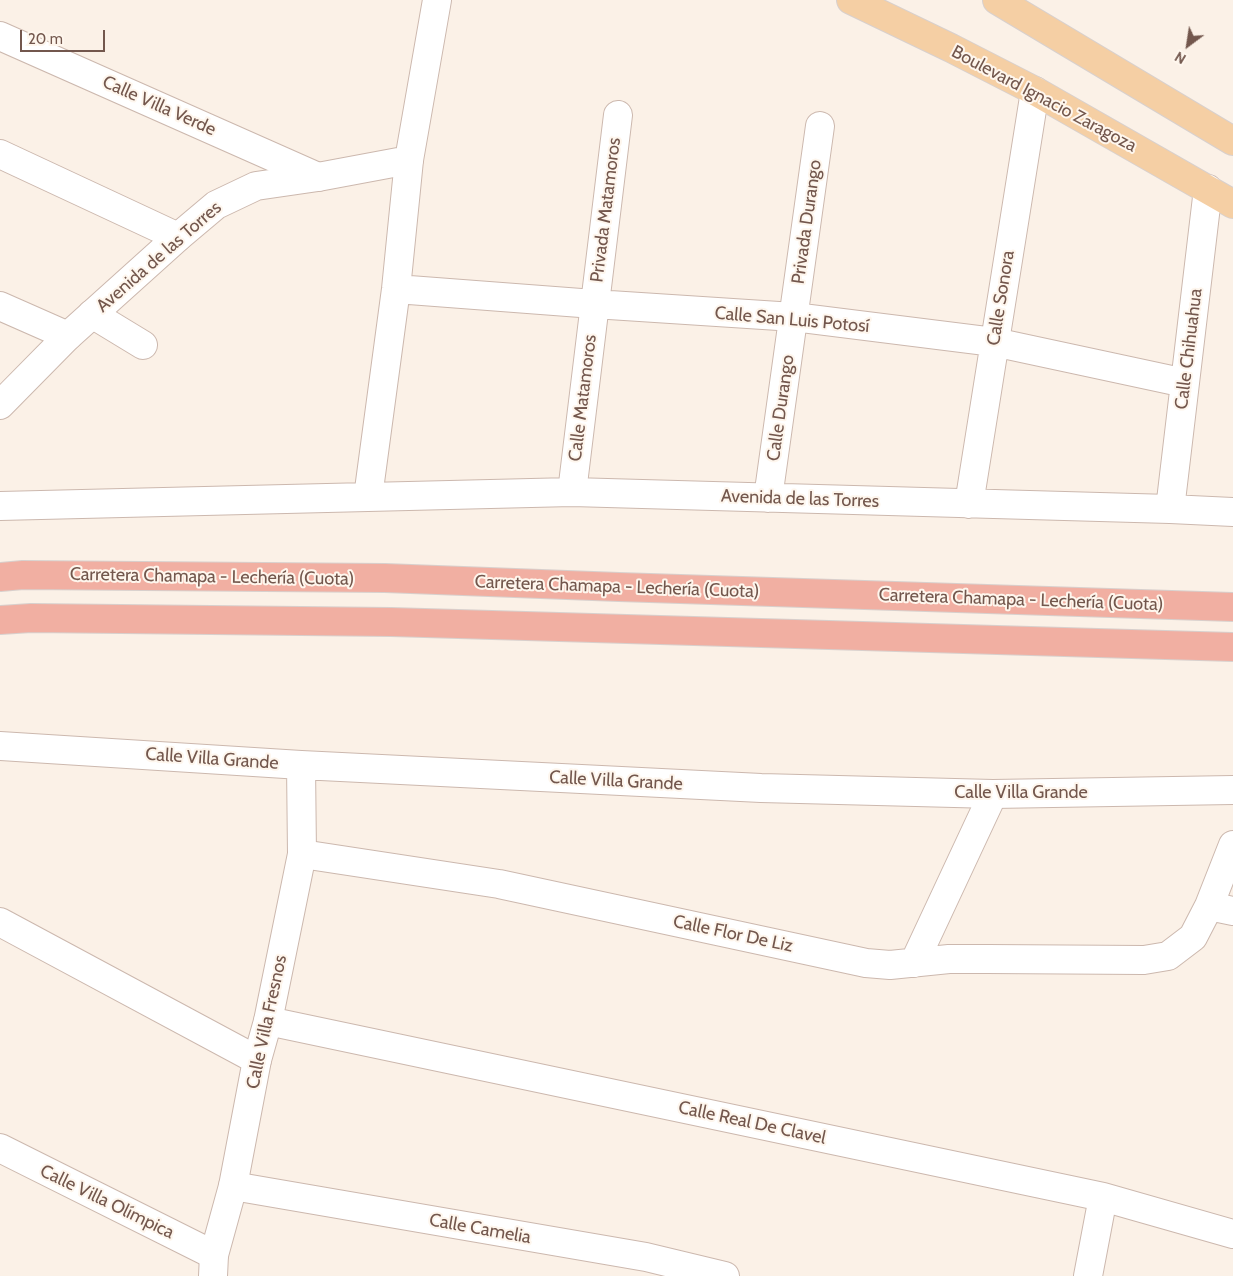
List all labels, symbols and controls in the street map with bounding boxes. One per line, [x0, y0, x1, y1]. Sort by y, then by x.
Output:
scale bar [22, 20, 108, 52]
north arrow [1163, 20, 1213, 70]
text: 20 m [28, 30, 63, 48]
street label: Boulevard Ignacio Zaragoza [948, 41, 1140, 157]
text: N [1171, 48, 1189, 68]
street label: Calle Villa Verde [99, 71, 219, 141]
street label: Privada Matamoros [586, 136, 626, 284]
street label: Privada Durango [788, 158, 826, 286]
street label: Avenida de las Torres [92, 197, 226, 317]
street label: Calle Sonora [983, 249, 1019, 347]
street label: Calle Chihuahua [1171, 287, 1207, 411]
street label: Calle San Luis Potosí [714, 302, 870, 338]
street label: Calle Matamoros [565, 333, 601, 463]
street label: Calle Durango [763, 354, 799, 462]
street label: Avenida de las Torres [720, 485, 880, 513]
street label: Carretera Chamapa - Lechería (Cuota) [70, 564, 354, 590]
street label: Carretera Chamapa - Lechería (Cuota) [474, 571, 760, 603]
street label: Carretera Chamapa - Lechería (Cuota) [878, 584, 1164, 616]
street label: Calle Villa Grande [145, 744, 279, 774]
street label: Calle Villa Grande [549, 767, 683, 795]
street label: Calle Villa Grande [954, 782, 1088, 804]
street label: Calle Flor De Liz [671, 911, 795, 957]
street label: Calle Villa Fresnos [242, 953, 292, 1091]
street label: Calle Real De Clavel [676, 1097, 828, 1149]
street label: Calle Villa Olímpica [36, 1160, 178, 1244]
street label: Calle Camelia [427, 1209, 533, 1249]

